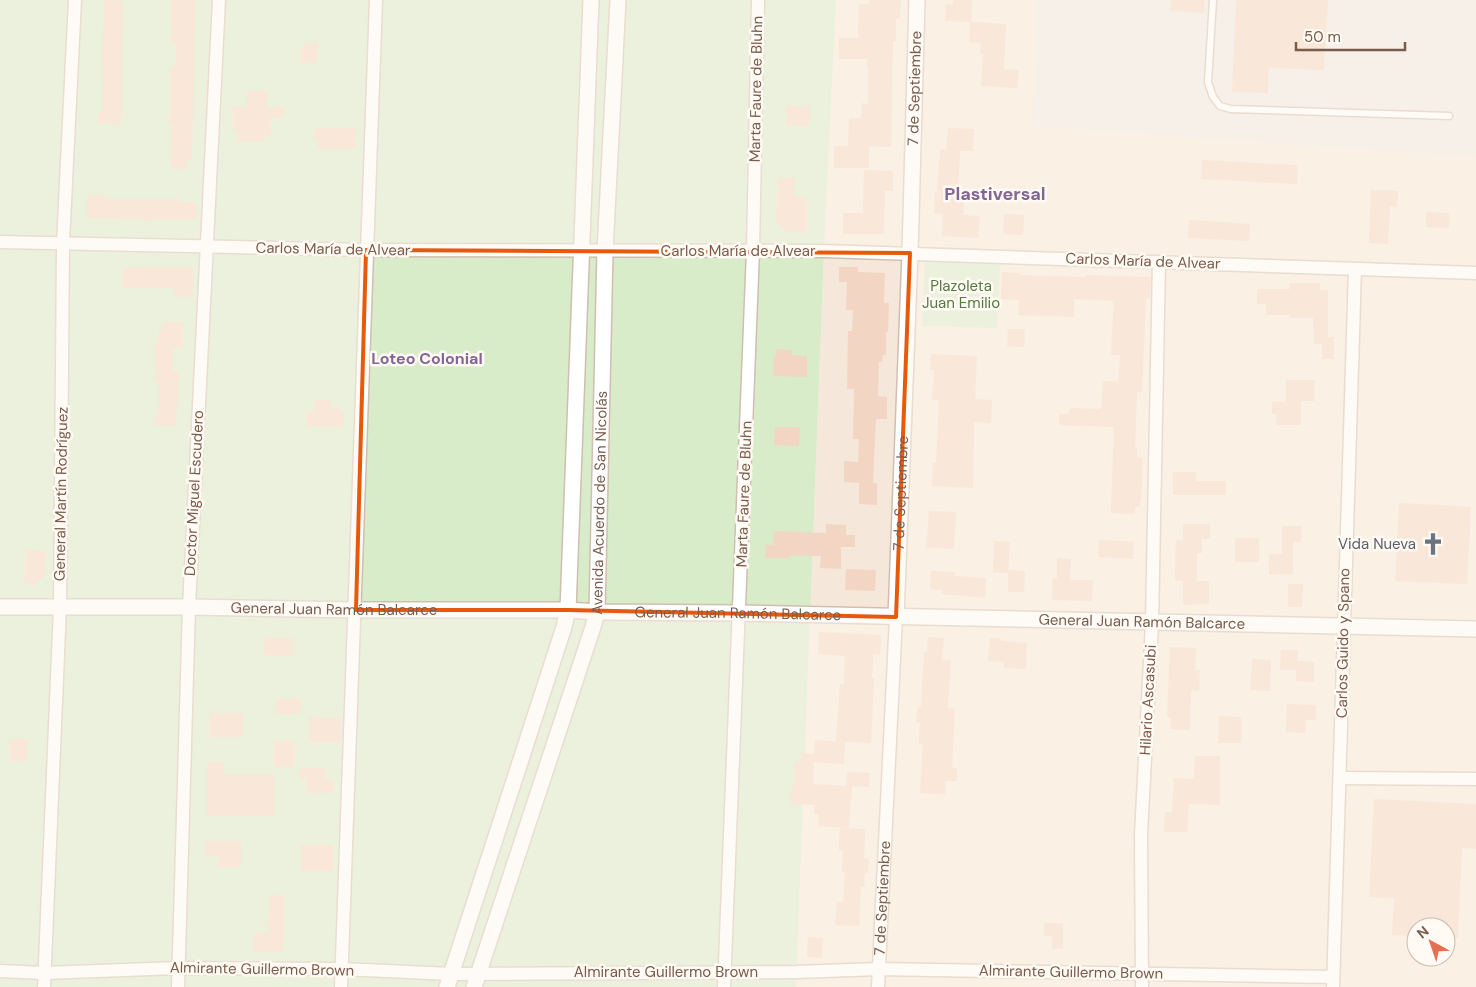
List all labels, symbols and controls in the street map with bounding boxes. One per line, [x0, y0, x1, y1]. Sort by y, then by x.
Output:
street label: Marta Faure de Bluhn [745, 16, 767, 162]
scale bar [1296, 20, 1405, 52]
text: 50 m [1304, 27, 1341, 47]
street label: 7 de Septiembre [903, 31, 926, 146]
district label: Plastiversal [944, 182, 1046, 206]
street label: Carlos María de Alvear [255, 238, 411, 260]
street label: Carlos María de Alvear [660, 241, 816, 261]
street label: Carlos María de Alvear [1065, 248, 1221, 274]
park label: Plazoleta Juan Emilio [922, 276, 1000, 313]
district label: Loteo Colonial [371, 348, 483, 369]
street label: Avenida Acuerdo de San Nicolás [587, 391, 612, 615]
street label: General Martín Rodríguez [49, 407, 73, 581]
street label: Doctor Miguel Escudero [180, 409, 208, 576]
street label: Marta Faure de Bluhn [731, 420, 757, 568]
street label: 7 de Septiembre [889, 435, 913, 551]
church icon: Vida Nueva [1420, 531, 1446, 557]
place label: Vida Nueva [1338, 534, 1416, 554]
street label: Carlos Guido y Spano [1332, 568, 1354, 718]
street label: General Juan Ramón Balcarce [231, 598, 437, 620]
street label: General Juan Ramón Balcarce [635, 602, 841, 625]
street label: General Juan Ramón Balcarce [1038, 610, 1245, 634]
street label: Hilario Ascasubi [1135, 644, 1161, 756]
street label: 7 de Septiembre [870, 840, 895, 956]
north arrow [1406, 917, 1456, 967]
text: N [1413, 922, 1432, 942]
street label: Almirante Guillermo Brown [170, 957, 354, 981]
street label: Almirante Guillermo Brown [979, 960, 1163, 984]
street label: Almirante Guillermo Brown [574, 962, 758, 982]

